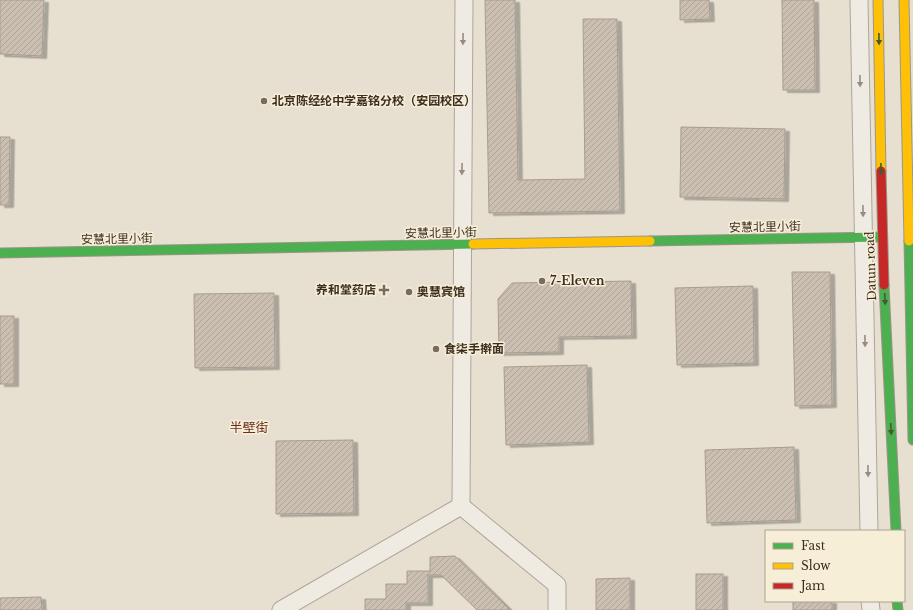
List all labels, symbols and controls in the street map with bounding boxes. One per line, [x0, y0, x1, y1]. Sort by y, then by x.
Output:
one-way arrow [460, 33, 466, 46]
one-way arrow [876, 33, 882, 46]
one-way arrow [857, 75, 863, 88]
place label: 北京陈经纶中学嘉铭分校（安园校区） [272, 93, 476, 108]
marker: 北京陈经纶中学嘉铭分校（安园校区） [259, 96, 269, 106]
one-way arrow [459, 163, 465, 176]
one-way arrow [878, 163, 884, 176]
one-way arrow [860, 205, 866, 218]
street label: 安慧北里小街 [729, 218, 801, 235]
street label: 安慧北里小街 [405, 224, 477, 241]
street label: 安慧北里小街 [81, 230, 153, 247]
street label: Datun road [862, 231, 879, 301]
place label: 7-Eleven [550, 273, 605, 288]
marker: 7-Eleven [537, 276, 547, 286]
place label: 养和堂药店 [316, 282, 376, 297]
place label: 奥慧宾馆 [417, 284, 465, 299]
marker: 养和堂药店 [379, 285, 389, 295]
marker: 奥慧宾馆 [404, 287, 414, 297]
one-way arrow [881, 293, 888, 305]
one-way arrow [862, 335, 868, 348]
place label: 食柒手擀面 [444, 341, 504, 356]
marker: 食柒手擀面 [431, 344, 441, 354]
district label: 半壁街 [229, 419, 269, 436]
one-way arrow [888, 423, 894, 436]
one-way arrow [865, 465, 871, 478]
legend [765, 530, 905, 602]
text: Fast [801, 538, 826, 553]
text: Slow [801, 558, 831, 573]
text: Jam [799, 578, 825, 593]

